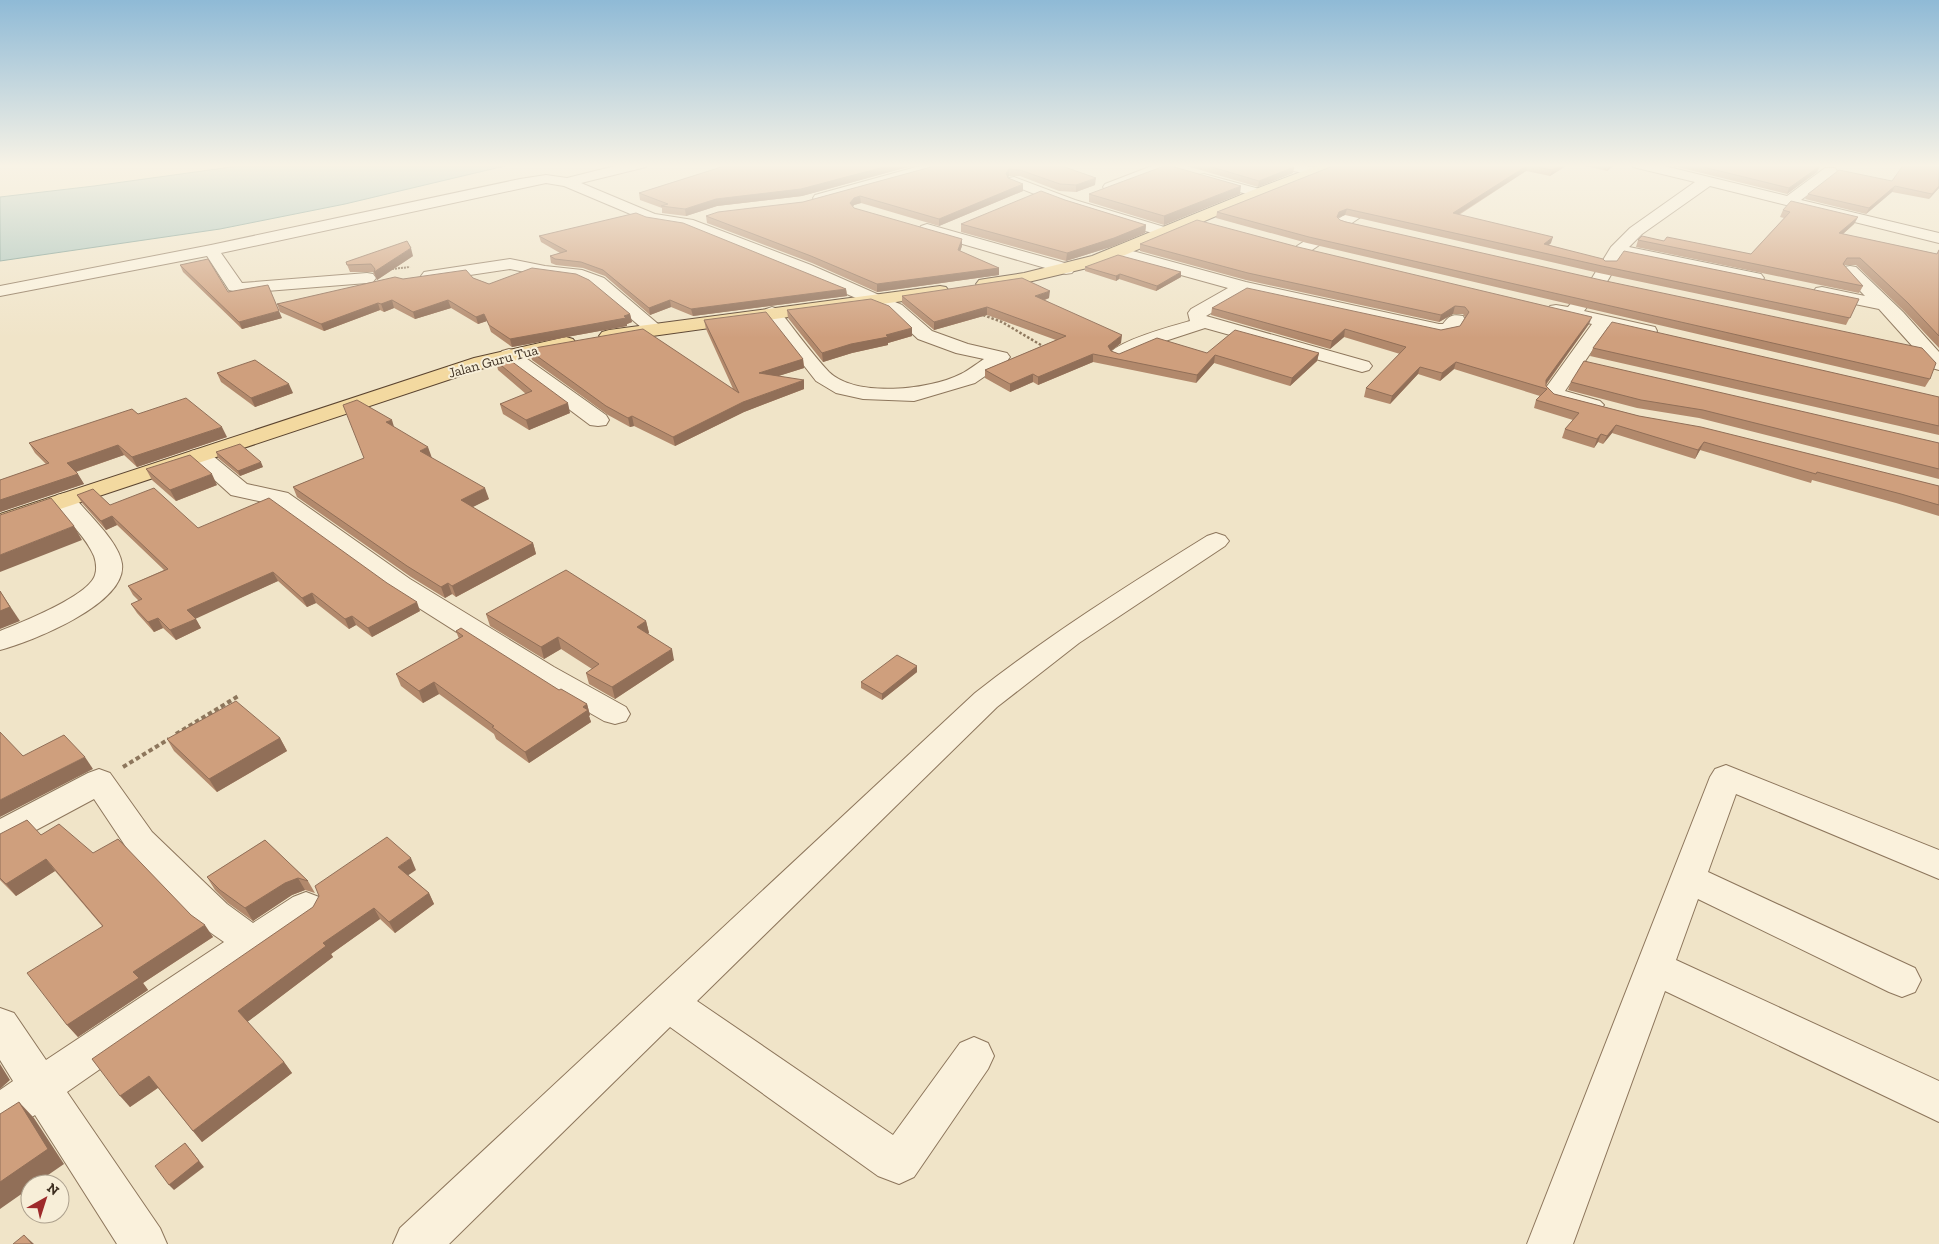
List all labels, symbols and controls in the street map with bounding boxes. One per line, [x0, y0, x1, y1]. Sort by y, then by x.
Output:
street label: Jalan Guru Tua [447, 341, 540, 382]
north arrow [20, 1174, 70, 1224]
text: N [43, 1179, 63, 1199]

